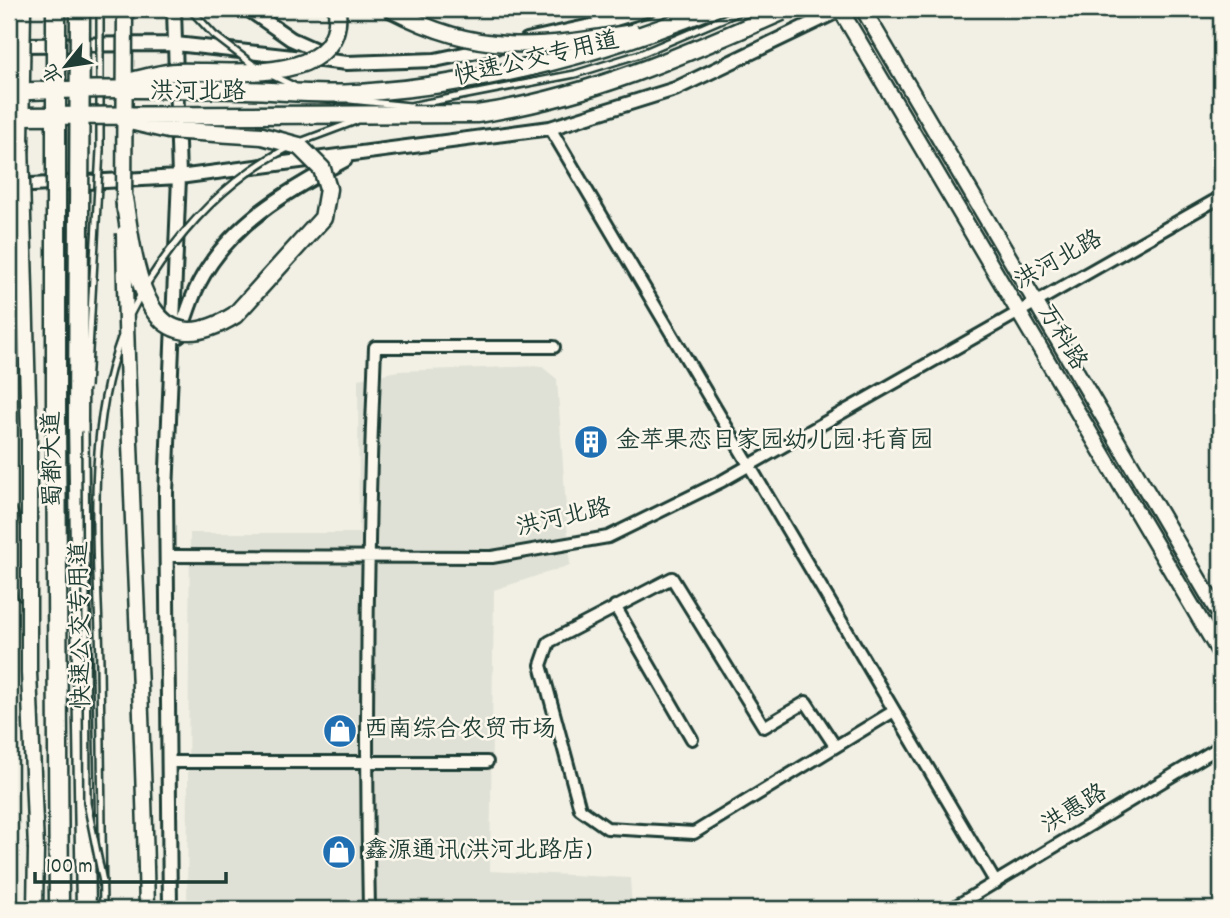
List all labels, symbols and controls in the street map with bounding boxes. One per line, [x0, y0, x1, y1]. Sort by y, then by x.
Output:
street label: 快速公交专用道 [451, 25, 623, 95]
north arrow [32, 32, 102, 102]
text: 北 [38, 58, 71, 88]
street label: 洪河北路 [150, 76, 246, 110]
street label: 洪河北路 [1009, 223, 1109, 299]
street label: 万科路 [1028, 298, 1094, 378]
street label: 蜀都大道 [36, 411, 72, 507]
building icon: 金苹果恋日家园幼儿园·托育园 [572, 423, 610, 461]
place label: 金苹果恋日家园幼儿园·托育园 [616, 425, 934, 459]
street label: 洪河北路 [513, 492, 615, 546]
street label: 快速公交专用道 [64, 541, 100, 709]
shop icon: 西南综合农贸市场 [321, 712, 359, 750]
place label: 西南综合农贸市场 [364, 714, 556, 748]
street label: 洪惠路 [1035, 777, 1115, 843]
shop icon: 鑫源通讯(洪河北路店) [320, 833, 358, 871]
place label: 鑫源通讯(洪河北路店) [364, 835, 592, 869]
scale bar [35, 841, 226, 885]
text: 100 m [46, 853, 93, 883]

